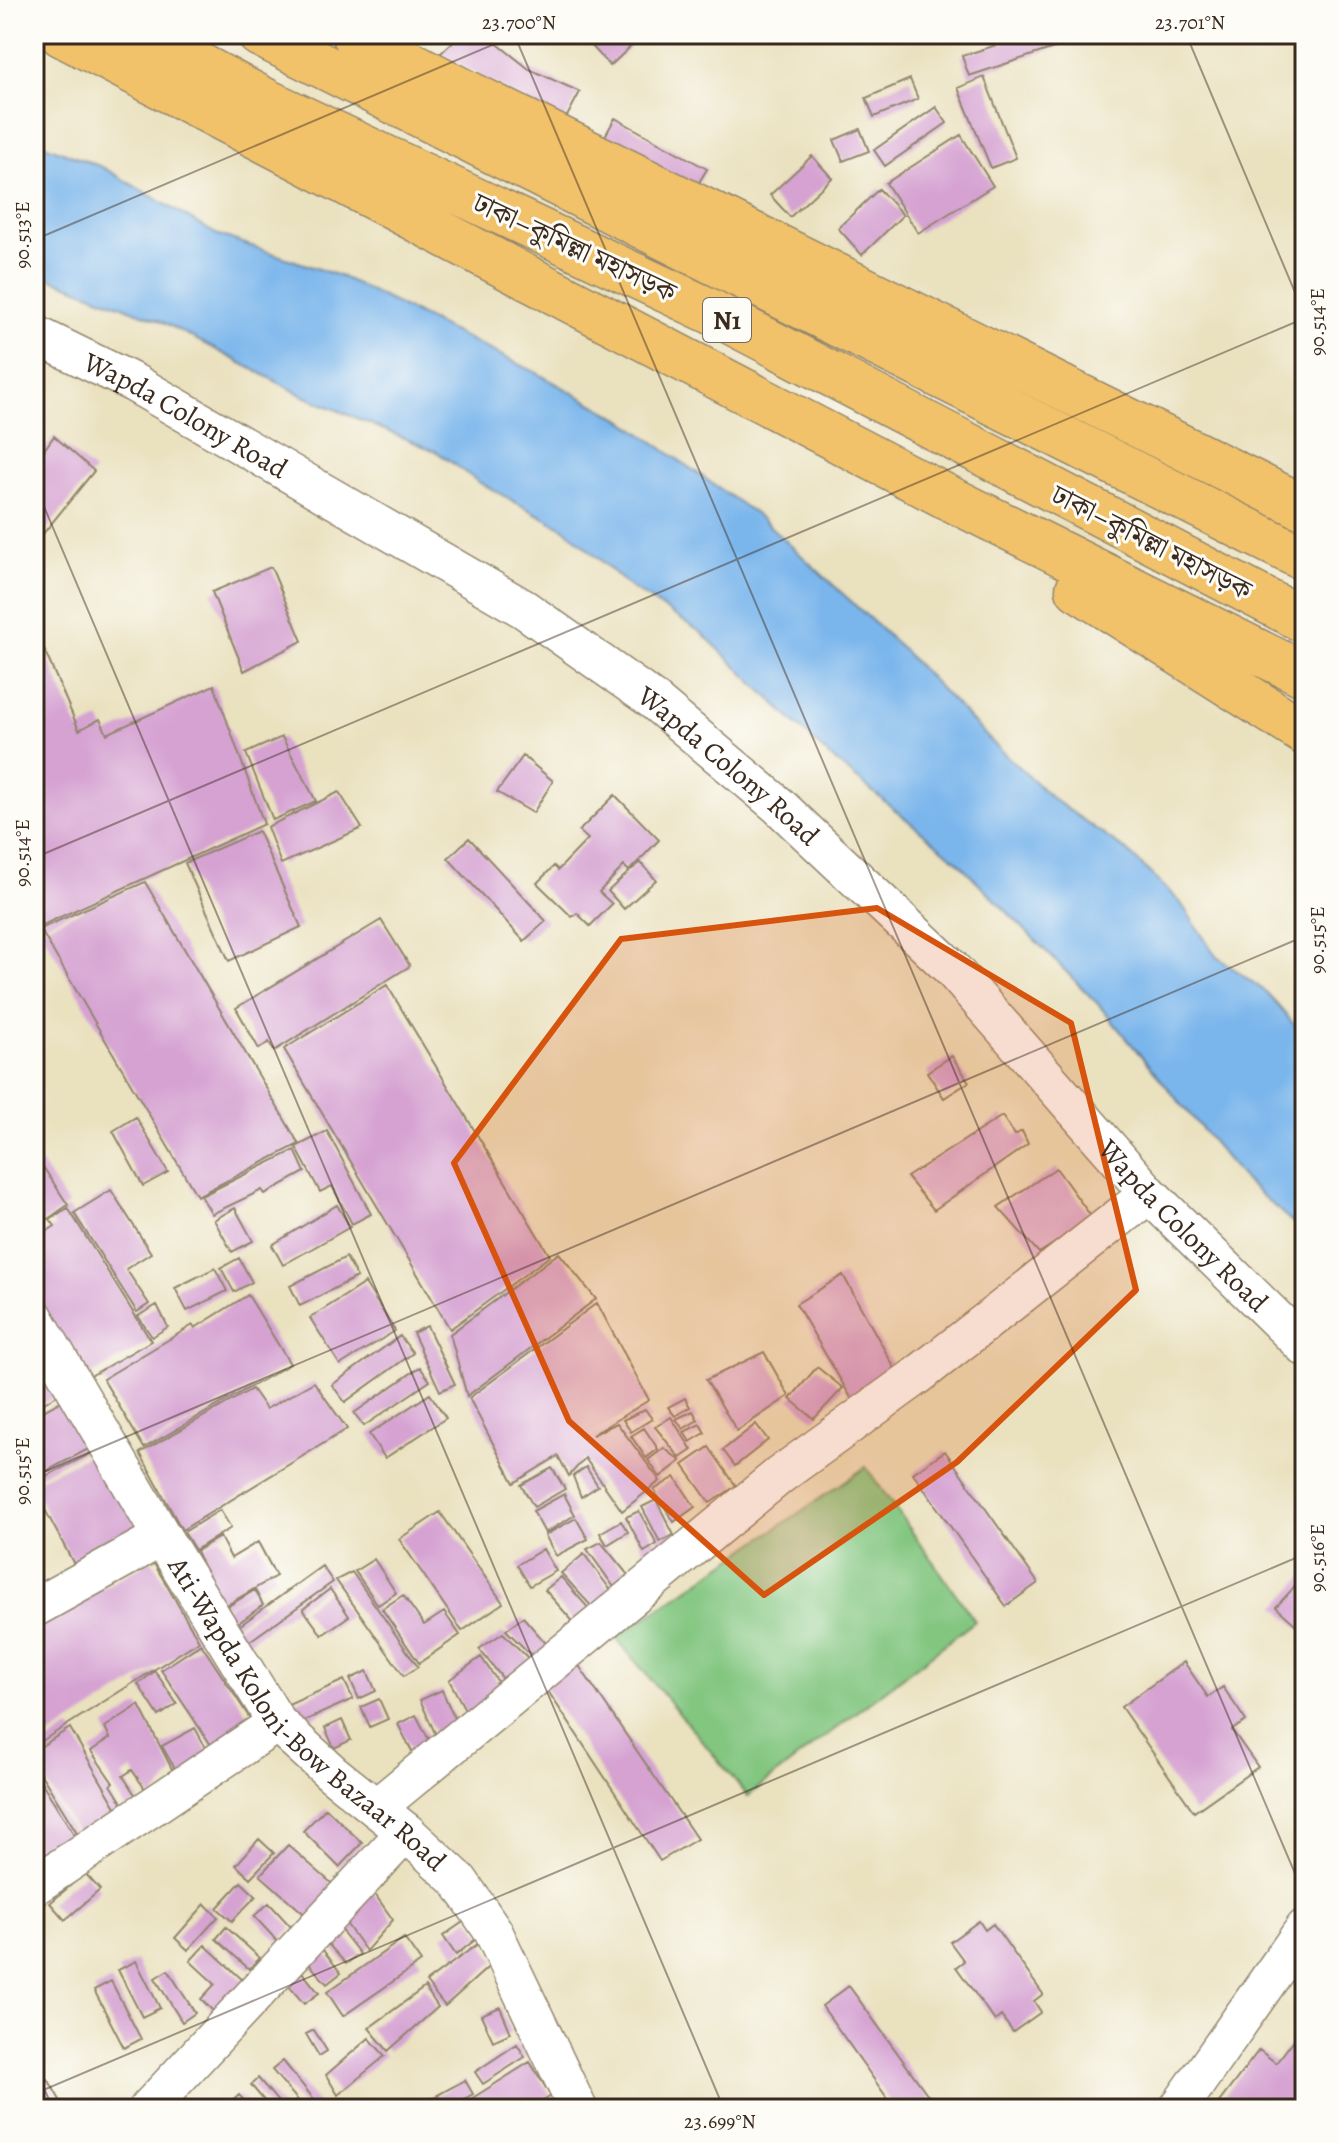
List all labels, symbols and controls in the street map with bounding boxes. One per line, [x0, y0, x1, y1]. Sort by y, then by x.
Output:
text: 23.700°N [482, 9, 556, 36]
text: 23.701°N [1155, 9, 1225, 36]
street label: ঢাকা–কুমিল্লা মহাসড়ক [466, 184, 683, 312]
text: 90.513°E [9, 201, 36, 269]
text: 90.514°E [1304, 288, 1331, 356]
road number: N1 [703, 298, 751, 342]
street label: Wapda Colony Road [76, 343, 295, 488]
street label: ঢাকা–কুমিল্লা মহাসড়ক [1044, 476, 1259, 610]
street label: Wapda Colony Road [629, 677, 828, 855]
text: 90.514°E [9, 819, 36, 887]
text: 90.515°E [1304, 906, 1331, 974]
street label: Wapda Colony Road [1089, 1131, 1277, 1322]
text: 90.515°E [9, 1437, 36, 1505]
text: 90.516°E [1304, 1524, 1331, 1592]
street label: Ati-Wapda Koloni-Bow Bazaar Road [158, 1549, 455, 1881]
text: 23.699°N [684, 2108, 756, 2135]

